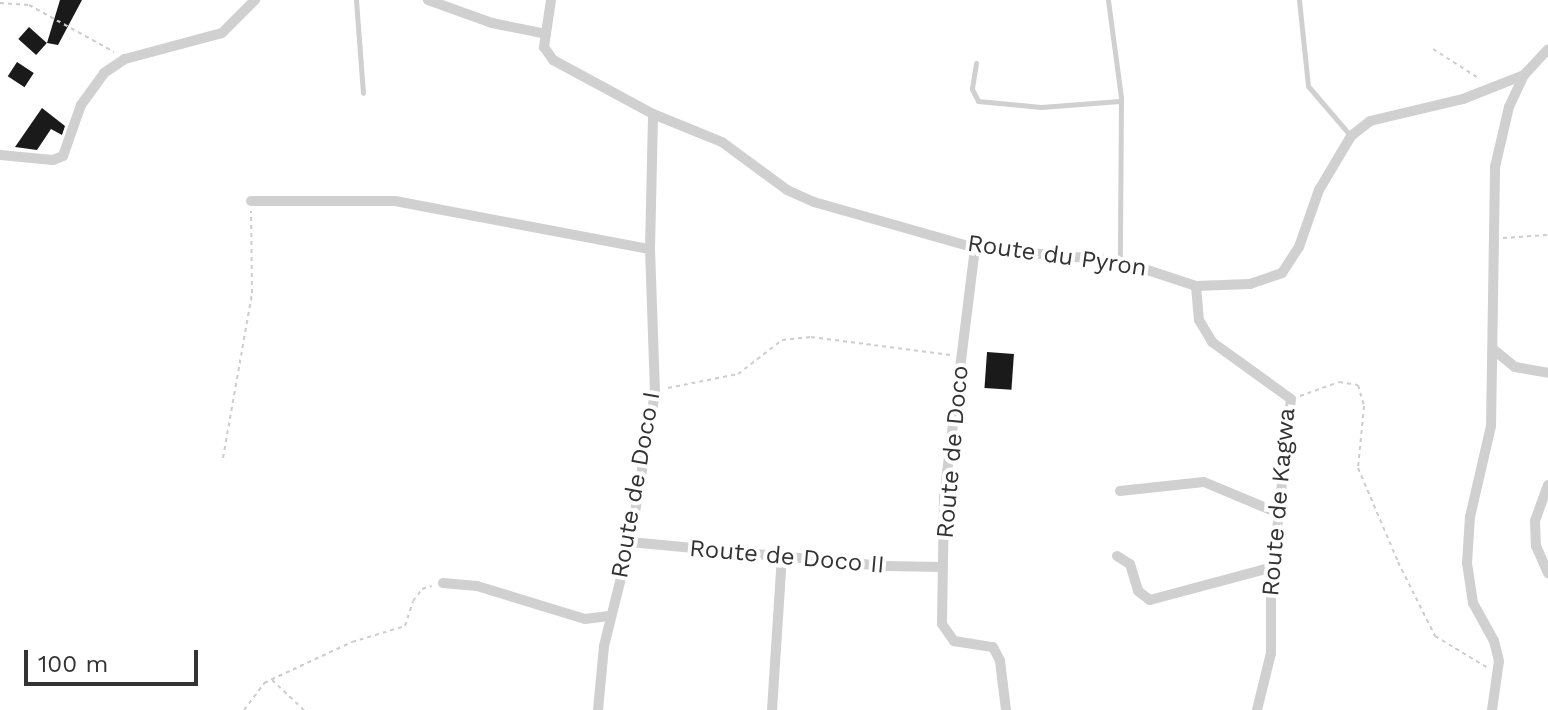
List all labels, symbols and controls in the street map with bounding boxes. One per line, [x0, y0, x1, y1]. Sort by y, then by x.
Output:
street label: Route du Pyron [966, 229, 1148, 283]
street label: Route de Doco [931, 364, 975, 540]
street label: Route de Doco I [605, 390, 667, 580]
street label: Route de Kagwa [1256, 407, 1302, 597]
street label: Route de Doco II [688, 534, 886, 580]
scale bar [28, 634, 202, 684]
text: 100 m [38, 650, 108, 678]

